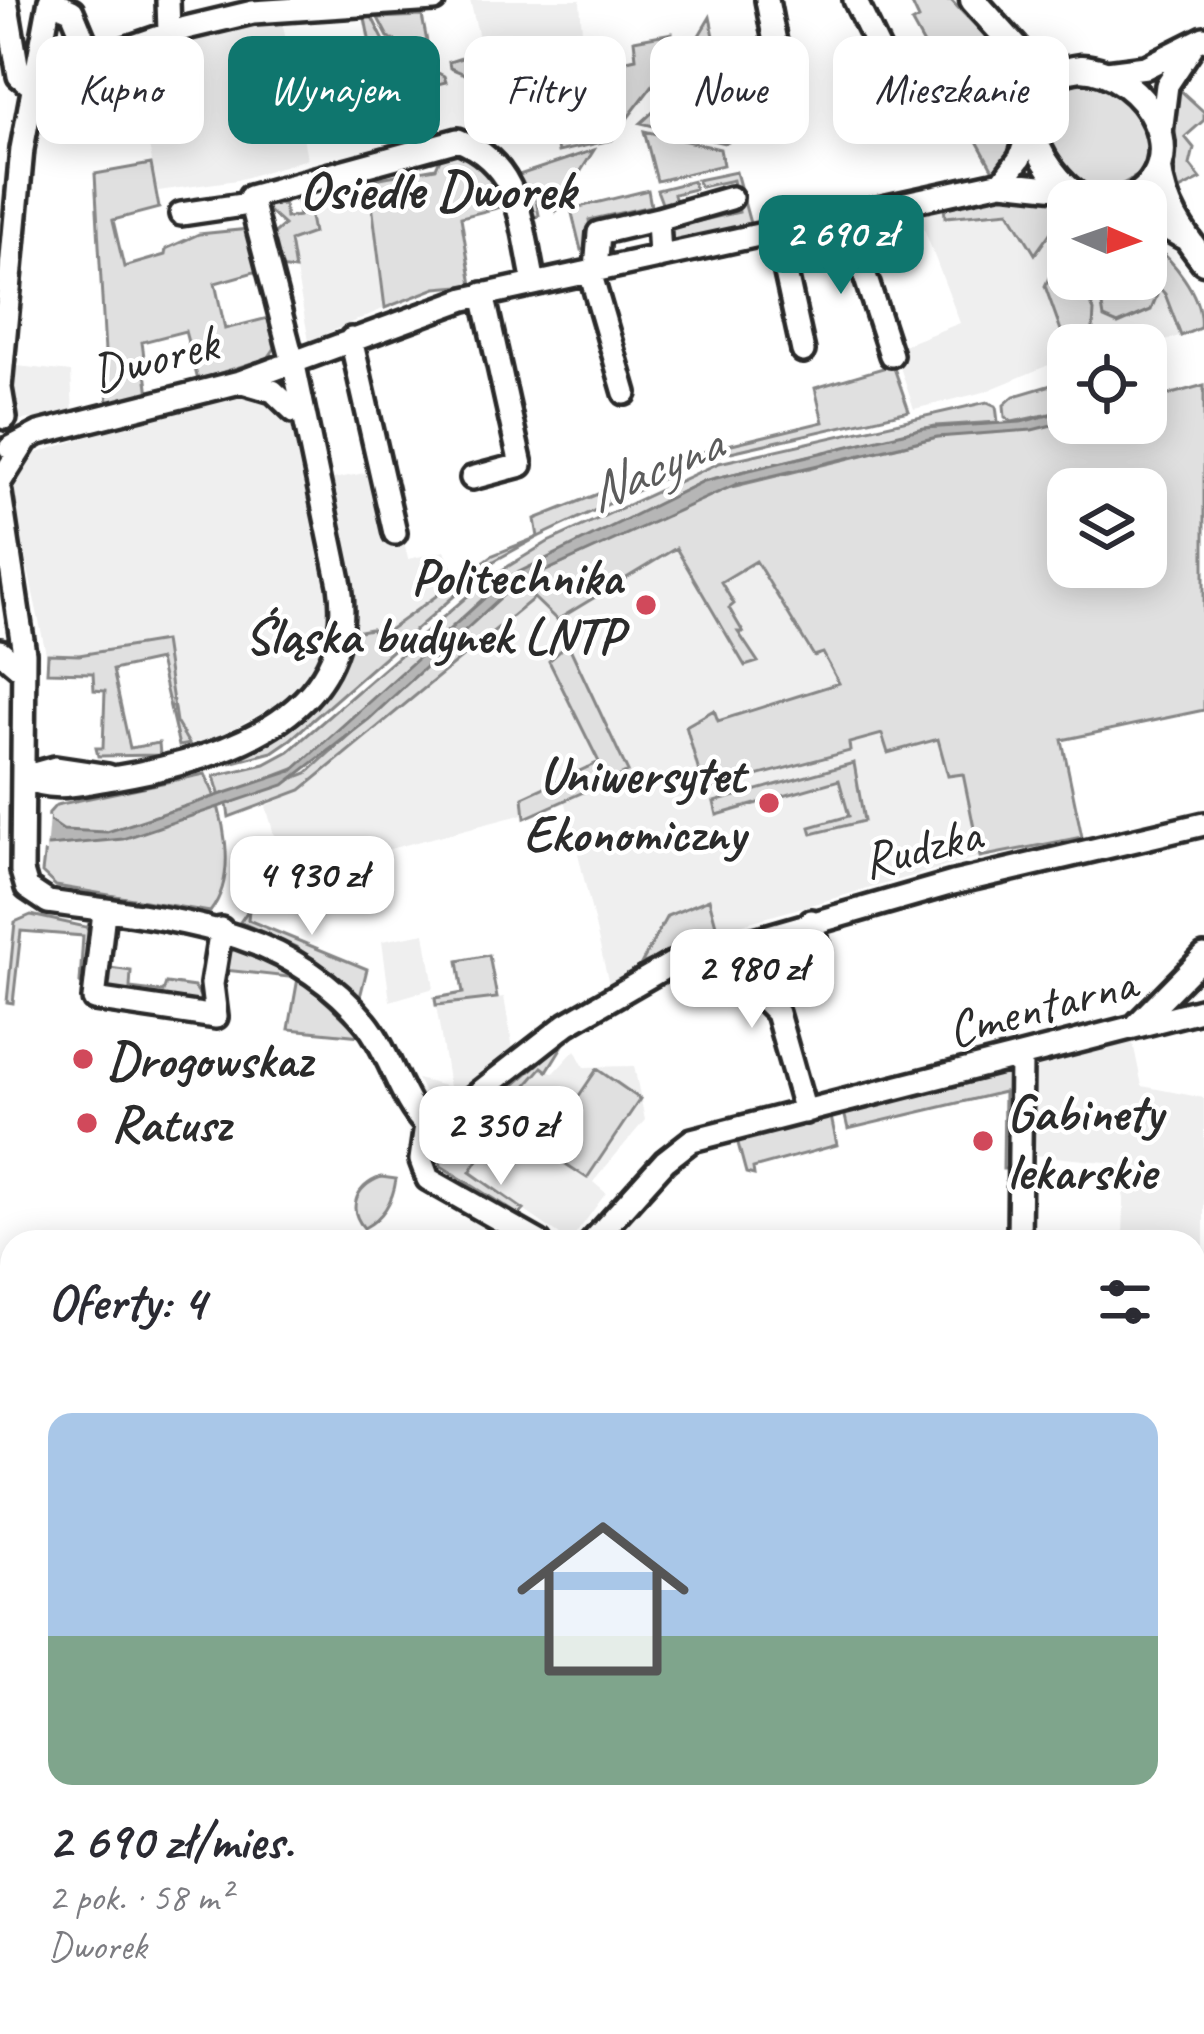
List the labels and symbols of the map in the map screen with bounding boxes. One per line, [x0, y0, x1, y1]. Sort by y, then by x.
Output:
district label: Osiedle Dworek [299, 156, 580, 224]
north arrow [1047, 180, 1167, 300]
pin: 2 690 zł [717, 195, 965, 297]
street label: Dworek [84, 310, 228, 405]
water label: Nacyna [576, 408, 735, 526]
place label: Politechnika Śląska budynek LNTP [245, 545, 630, 668]
marker: Politechnika Śląska budynek LNTP [633, 592, 659, 618]
place label: Uniwersytet Ekonomiczny [523, 743, 750, 866]
marker: Uniwersytet Ekonomiczny [756, 790, 782, 816]
street label: Rudzka [855, 801, 991, 893]
pin: 4 930 zł [188, 836, 436, 938]
pin: 2 980 zł [628, 929, 876, 1031]
street label: Cmentarna [940, 949, 1146, 1062]
place label: Drogowskaz [107, 1028, 316, 1092]
marker: Drogowskaz [70, 1046, 96, 1072]
place label: Gabinety lekarskie [1007, 1081, 1167, 1204]
pin: 2 350 zł [377, 1086, 625, 1188]
place label: Ratusz [111, 1092, 235, 1156]
marker: Ratusz [74, 1110, 100, 1136]
marker: Gabinety lekarskie [970, 1128, 996, 1154]

